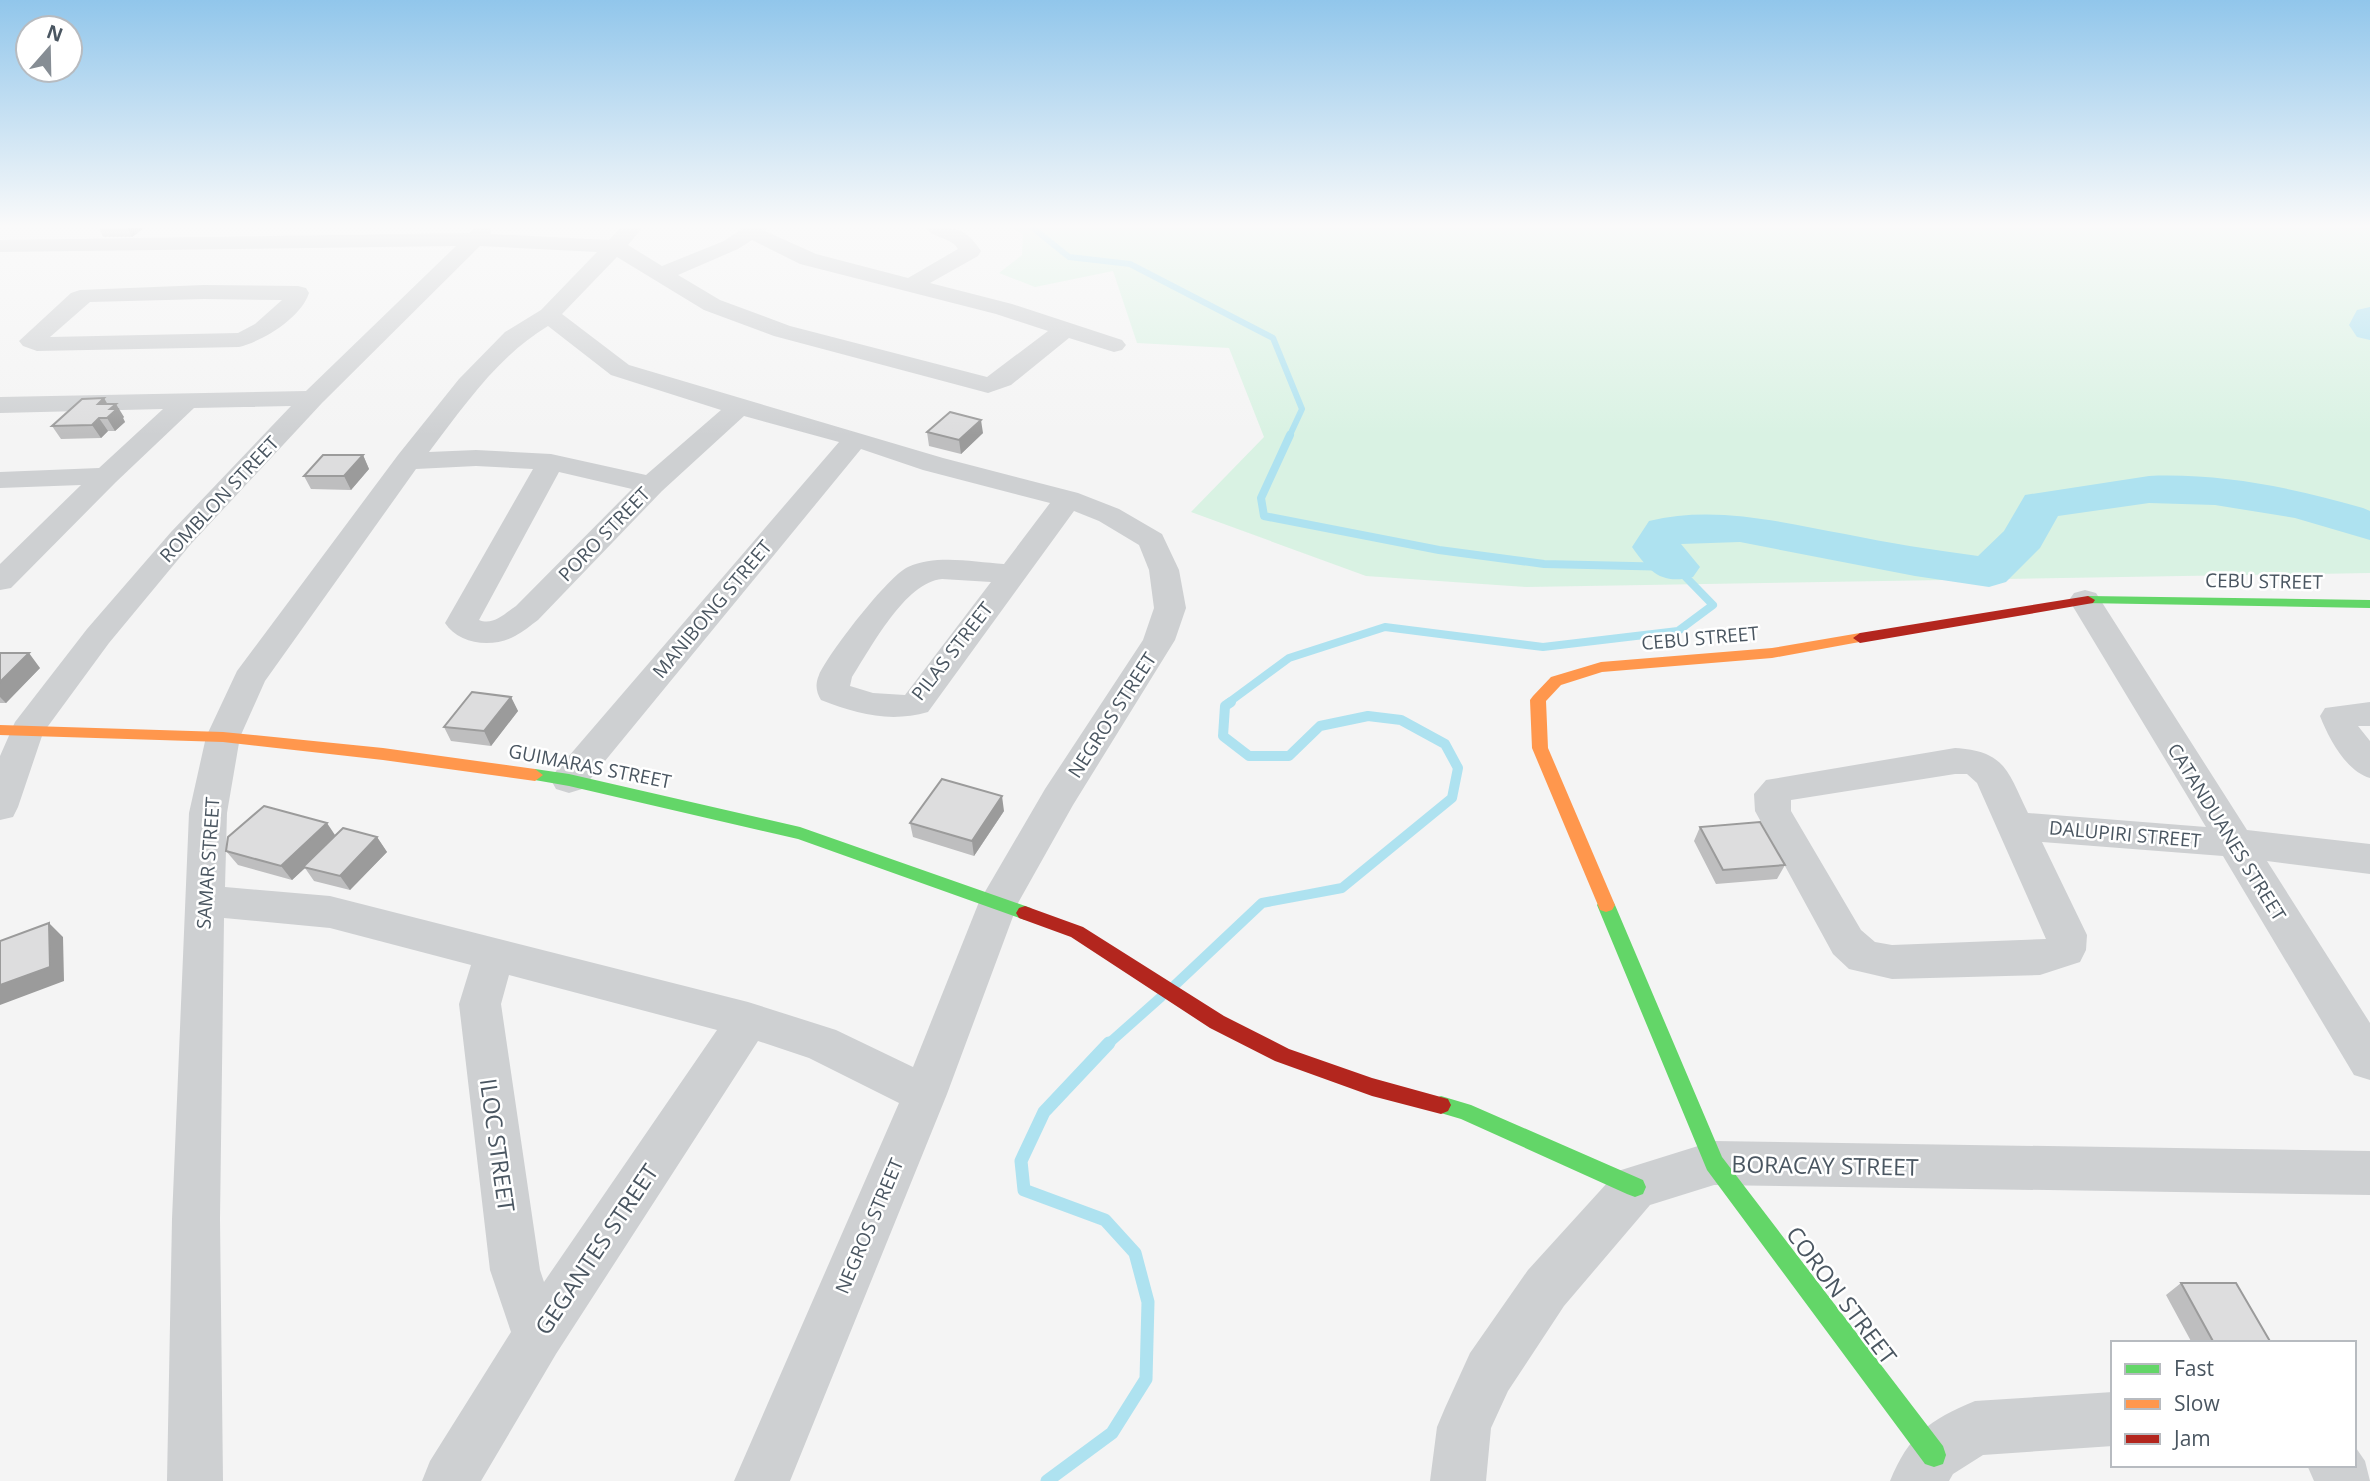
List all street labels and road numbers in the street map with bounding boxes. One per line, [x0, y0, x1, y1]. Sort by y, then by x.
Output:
street label: ROMBLON STREET [154, 430, 285, 568]
street label: PORO STREET [552, 481, 656, 587]
street label: MANIBONG STREET [646, 534, 778, 684]
street label: CEBU STREET [2205, 567, 2324, 595]
street label: PILAS STREET [905, 596, 999, 706]
street label: CEBU STREET [1640, 620, 1760, 656]
street label: NEGROS STREET [1062, 647, 1163, 783]
street label: GUIMARAS STREET [506, 737, 674, 795]
street label: CATANDUANES STREET [2162, 738, 2293, 926]
street label: SAMAR STREET [190, 796, 226, 930]
street label: DALUPIRI STREET [2048, 814, 2203, 854]
street label: ILOC STREET [473, 1076, 523, 1214]
street label: BORACAY STREET [1731, 1147, 1919, 1183]
street label: NEGROS STREET [829, 1154, 909, 1298]
street label: GEGANTES STREET [527, 1157, 665, 1341]
street label: CORON STREET [1779, 1219, 1905, 1371]

